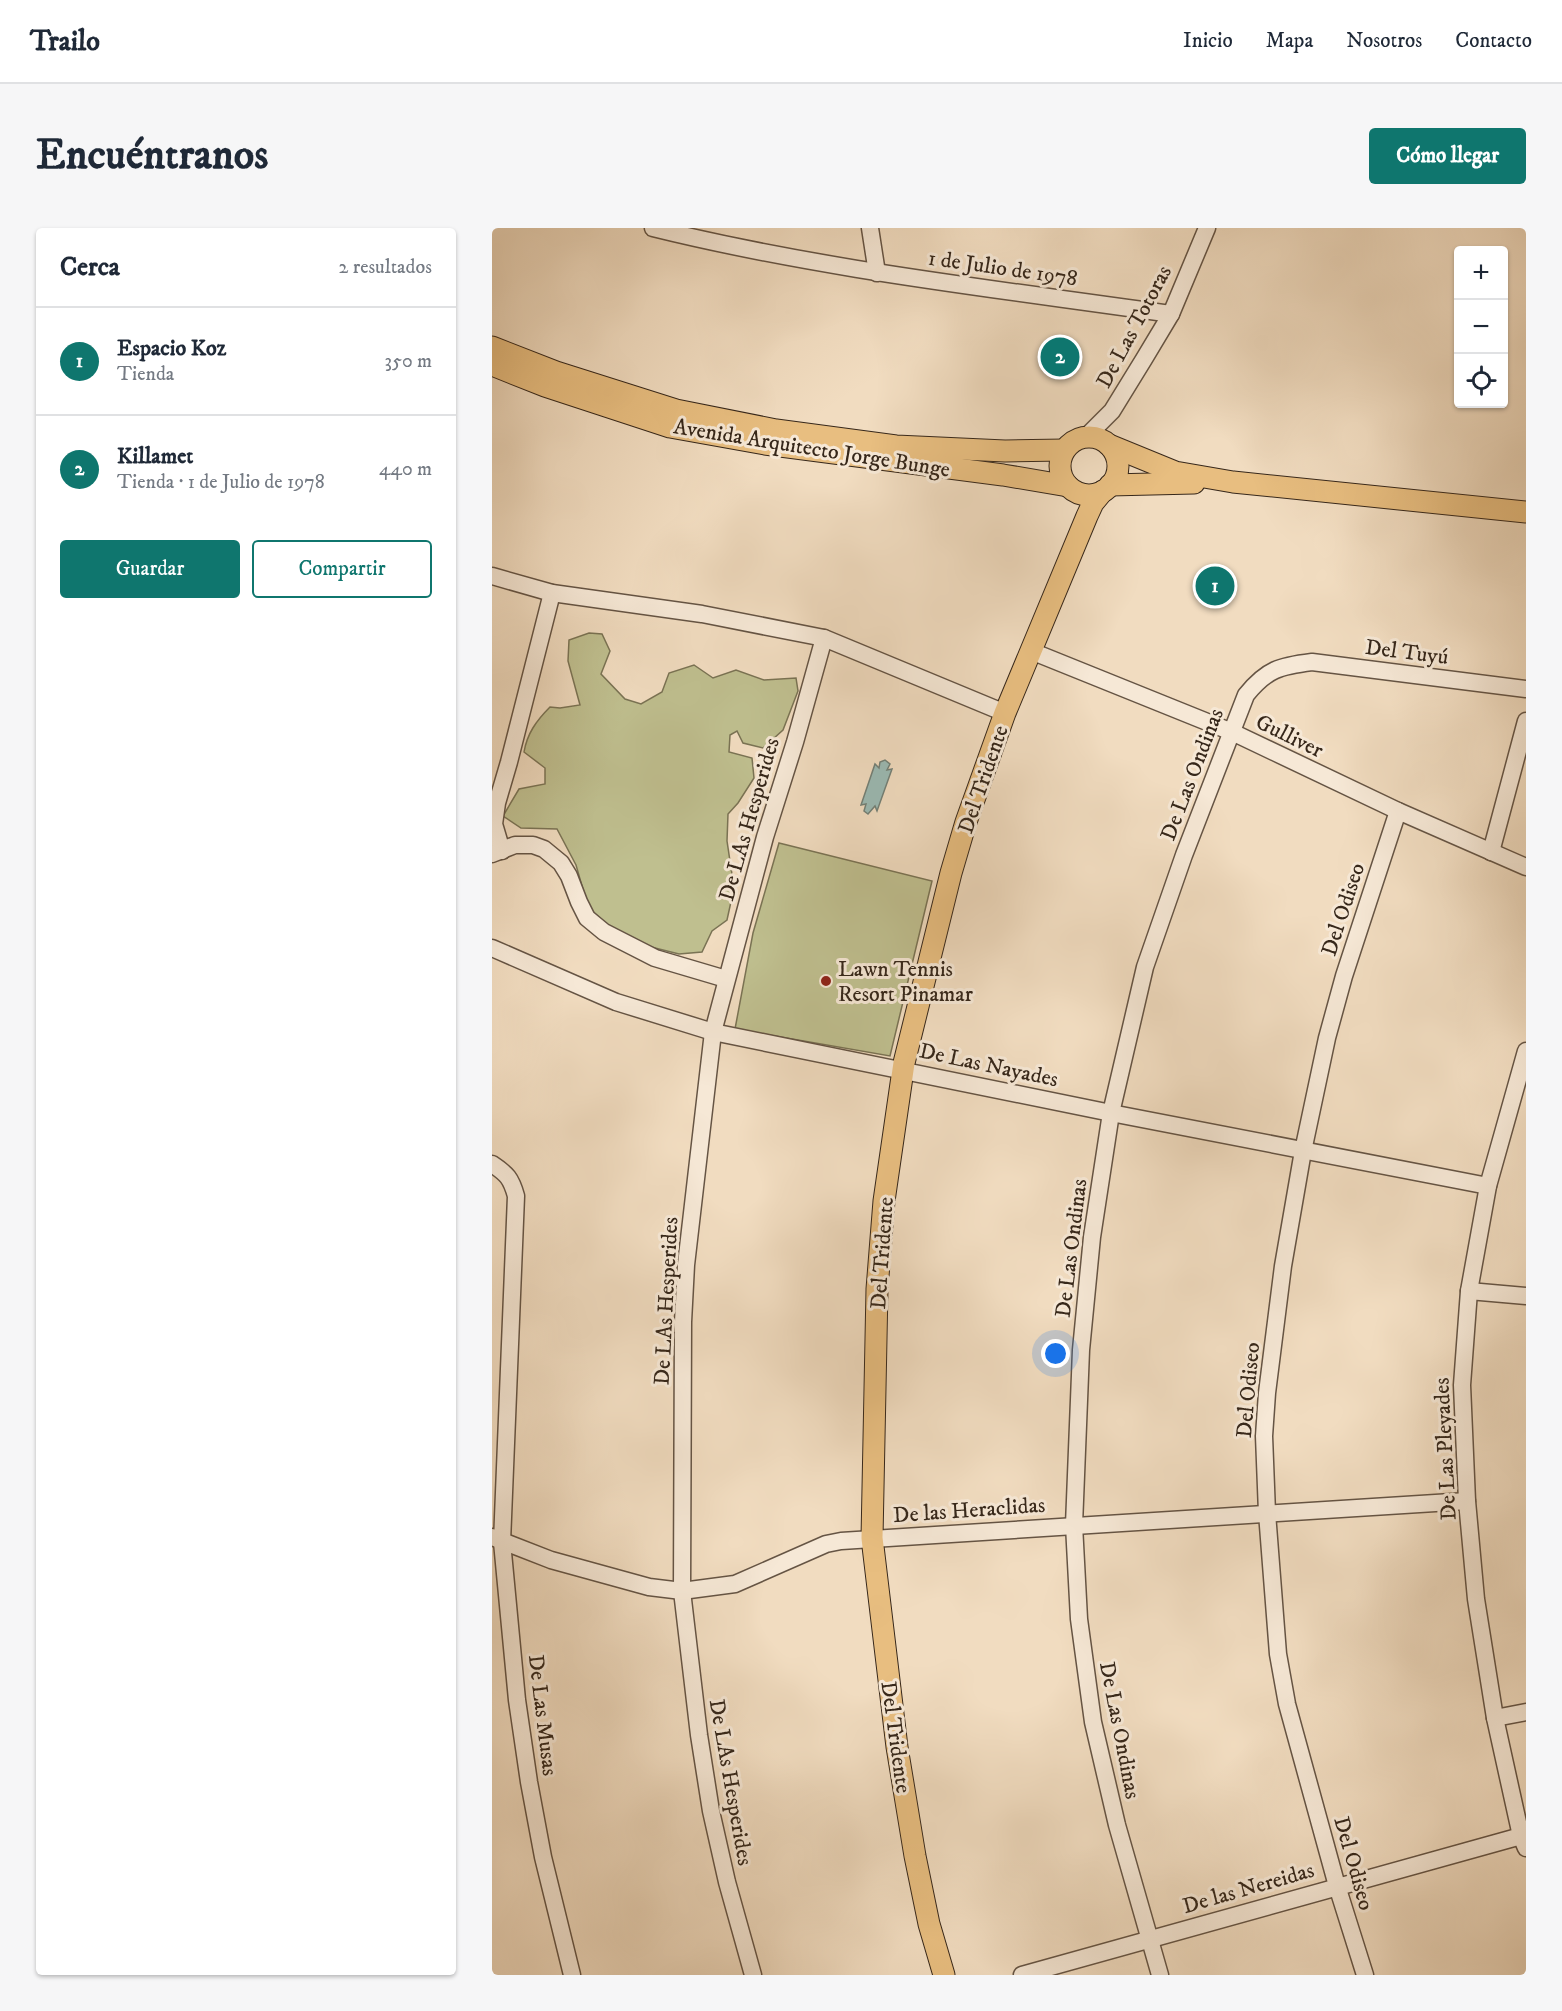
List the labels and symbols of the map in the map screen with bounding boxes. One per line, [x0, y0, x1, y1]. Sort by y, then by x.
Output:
street label: 1 de Julio de 1978 [926, 245, 1079, 292]
street label: De Las Totoras [1091, 261, 1178, 393]
pin: 2 [1040, 334, 1080, 380]
street label: Avenida Arquitecto Jorge Bunge [672, 413, 952, 484]
pin: 1 [1196, 564, 1234, 608]
street label: Del Tuyú [1364, 634, 1450, 671]
street label: De Las Ondinas [1155, 705, 1230, 844]
street label: Gulliver [1251, 708, 1328, 765]
street label: Del Tridente [952, 722, 1015, 837]
street label: De LAs Hesperides [713, 735, 786, 904]
street label: Del Odiseo [1316, 860, 1371, 959]
place label: Lawn Tennis Resort Pinamar [838, 956, 974, 1008]
marker: Lawn Tennis Resort Pinamar [819, 974, 833, 988]
street label: De Las Nayades [917, 1038, 1061, 1093]
street label: De Las Ondinas [1050, 1177, 1093, 1319]
street label: Del Tridente [865, 1196, 900, 1310]
street label: De LAs Hesperides [649, 1216, 684, 1386]
your location [1041, 1339, 1070, 1368]
street label: Del Odiseo [1231, 1341, 1266, 1439]
street label: De Las Pleyades [1428, 1377, 1463, 1521]
street label: De las Heraclidas [892, 1492, 1046, 1529]
street label: De Las Musas [522, 1653, 563, 1777]
street label: De Las Ondinas [1093, 1659, 1146, 1801]
street label: Del Tridente [874, 1680, 917, 1795]
street label: De LAs Hesperides [703, 1697, 758, 1868]
street label: Del Odiseo [1327, 1813, 1380, 1913]
street label: De las Nereidas [1180, 1857, 1317, 1920]

